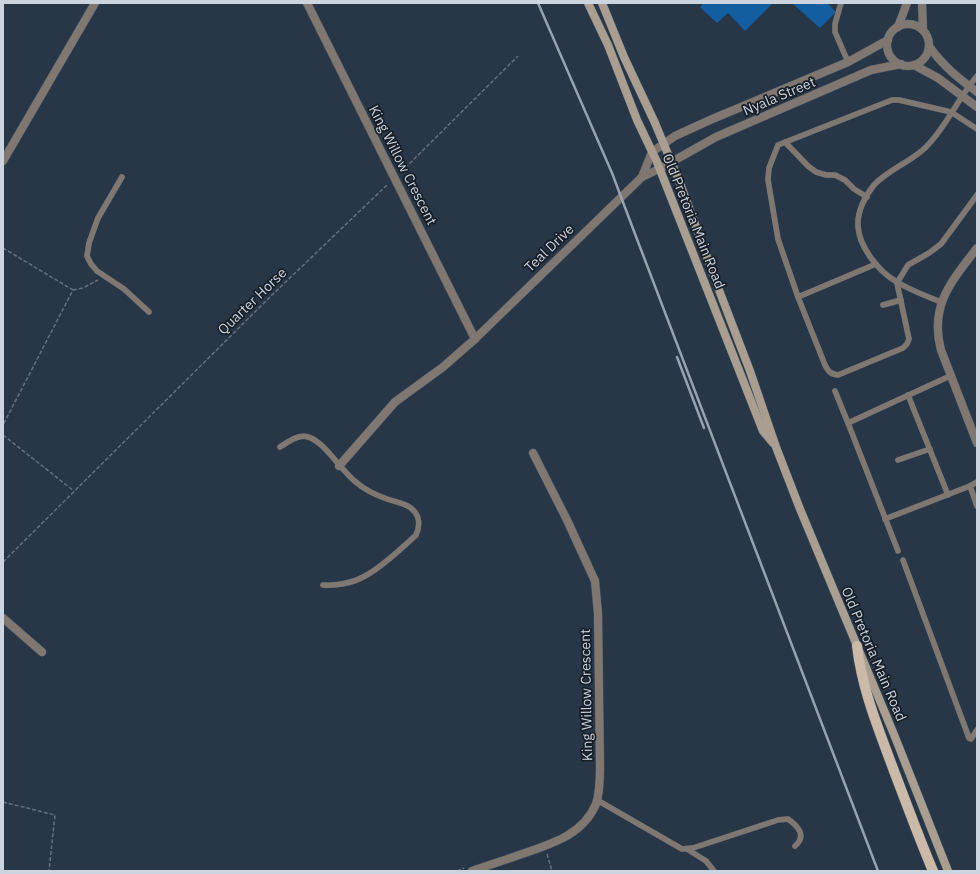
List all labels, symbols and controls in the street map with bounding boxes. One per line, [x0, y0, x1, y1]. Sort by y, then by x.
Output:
street label: Nyala Street [740, 73, 818, 119]
street label: King Willow Crescent [365, 102, 441, 228]
street label: Old Pretoria Main Road [659, 151, 729, 291]
street label: Teal Drive [520, 220, 578, 276]
street label: Quarter Horse [214, 263, 290, 338]
street label: Old Pretoria Main Road [838, 584, 910, 724]
street label: King Willow Crescent [576, 629, 596, 761]

